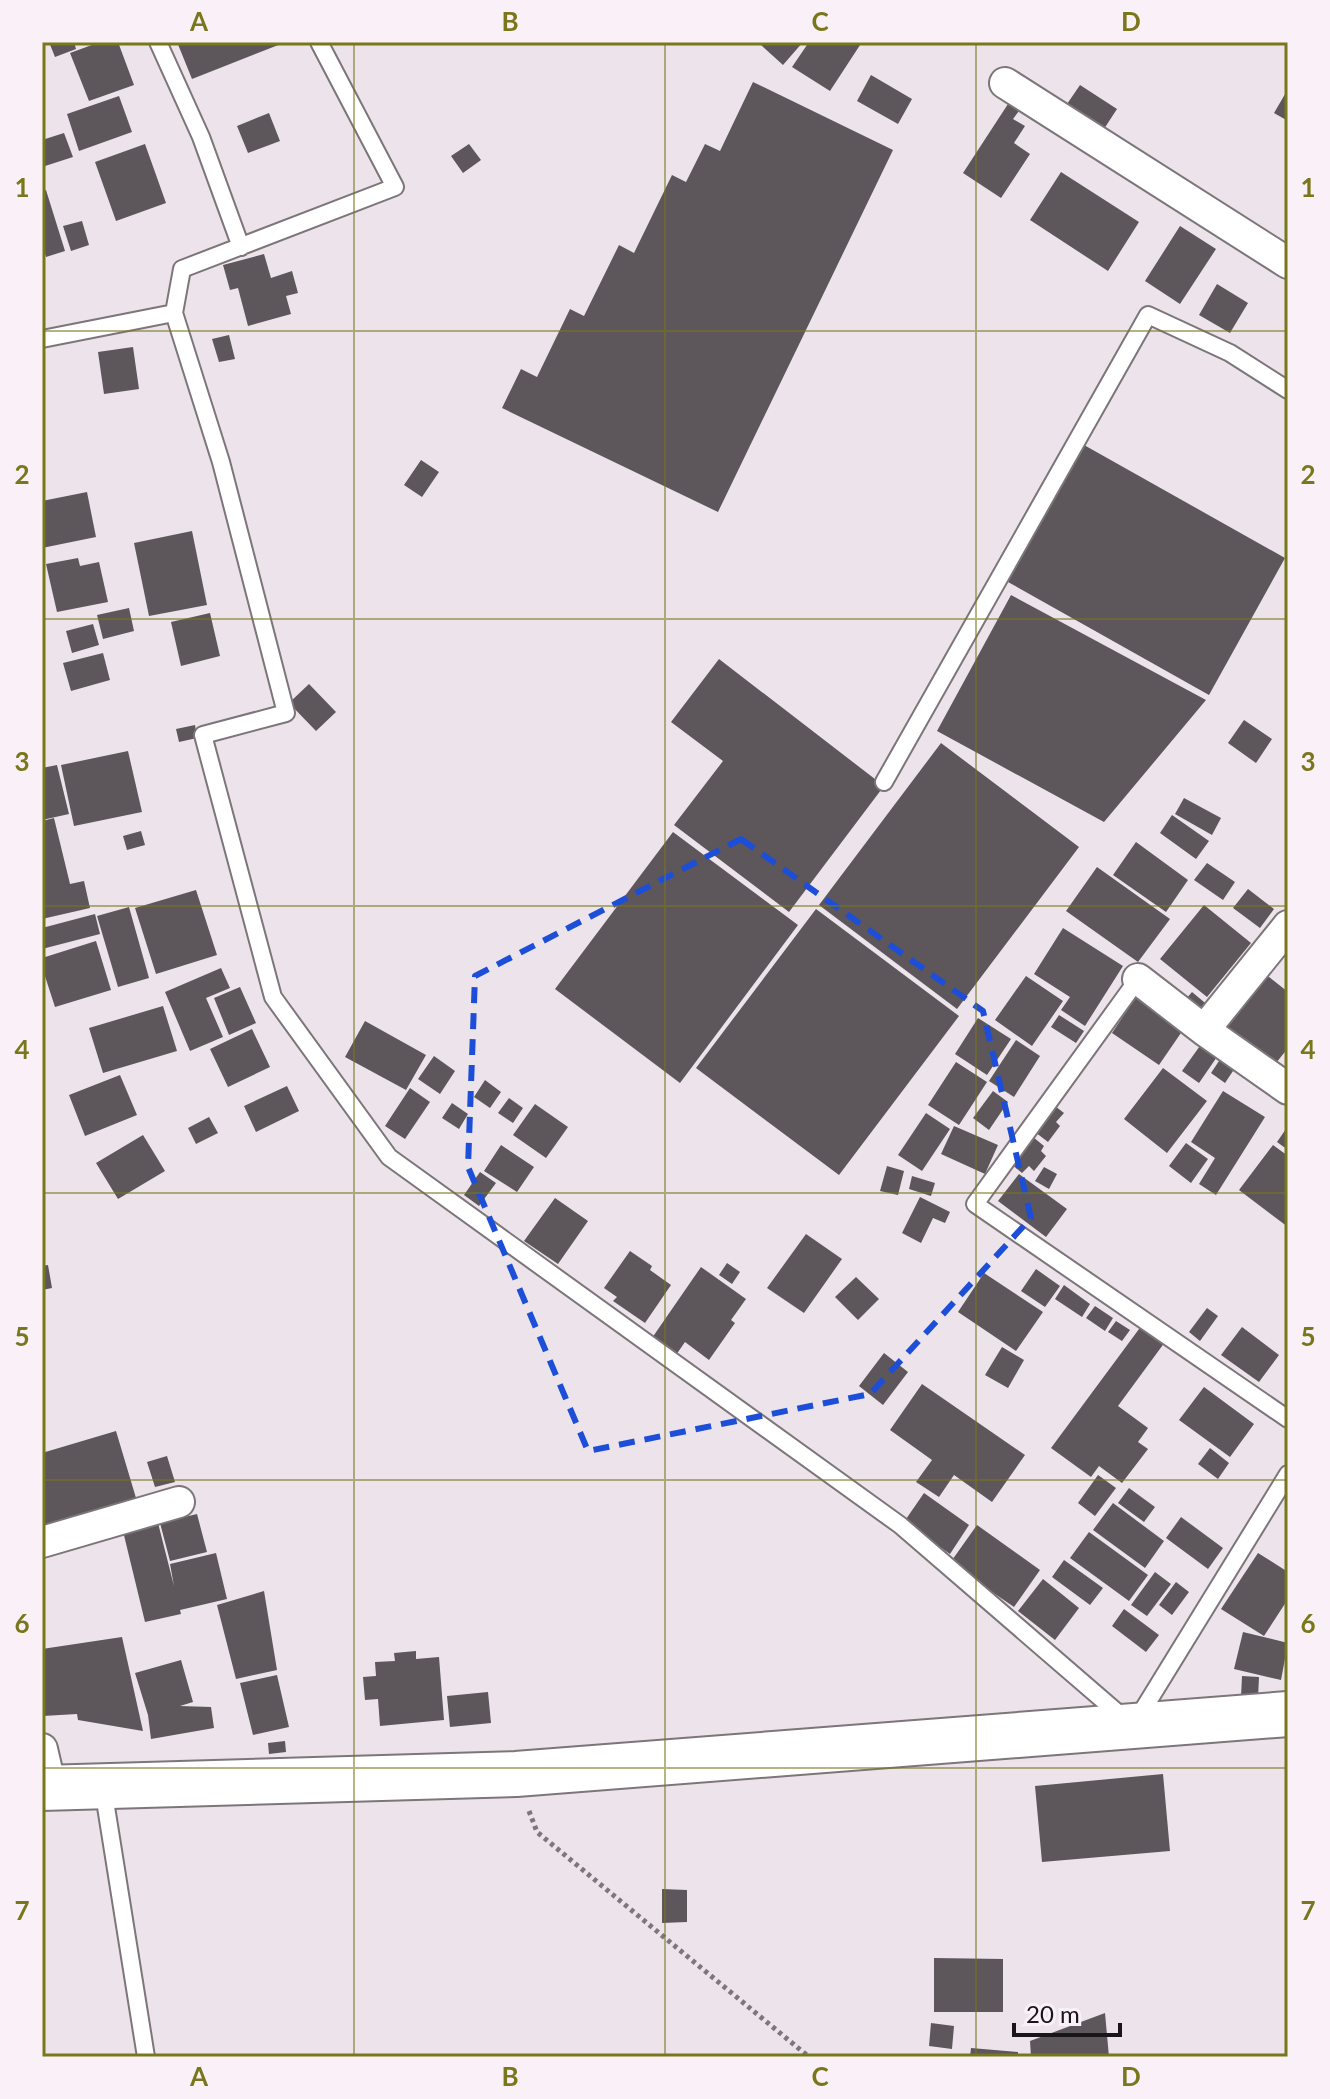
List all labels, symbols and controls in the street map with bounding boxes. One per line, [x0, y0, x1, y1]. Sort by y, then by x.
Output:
text: A [189, 5, 209, 37]
text: B [501, 5, 519, 37]
text: C [811, 5, 829, 37]
text: D [1121, 5, 1141, 37]
text: 1 [14, 171, 30, 203]
text: 1 [1300, 171, 1316, 203]
text: 2 [14, 458, 30, 490]
text: 2 [1300, 458, 1316, 490]
text: 3 [14, 745, 30, 777]
text: 3 [1300, 745, 1316, 777]
text: 4 [14, 1033, 30, 1065]
text: 4 [1300, 1033, 1316, 1065]
text: 5 [14, 1320, 30, 1352]
text: 5 [1300, 1320, 1316, 1352]
text: 6 [14, 1607, 30, 1639]
text: 6 [1300, 1607, 1316, 1639]
text: 7 [14, 1894, 30, 1926]
text: 7 [1300, 1894, 1316, 1926]
scale bar [1014, 1987, 1120, 2037]
text: 20 m [1026, 1999, 1080, 2028]
text: A [189, 2060, 209, 2092]
text: B [501, 2060, 519, 2092]
text: C [811, 2060, 829, 2092]
text: D [1121, 2060, 1141, 2092]

